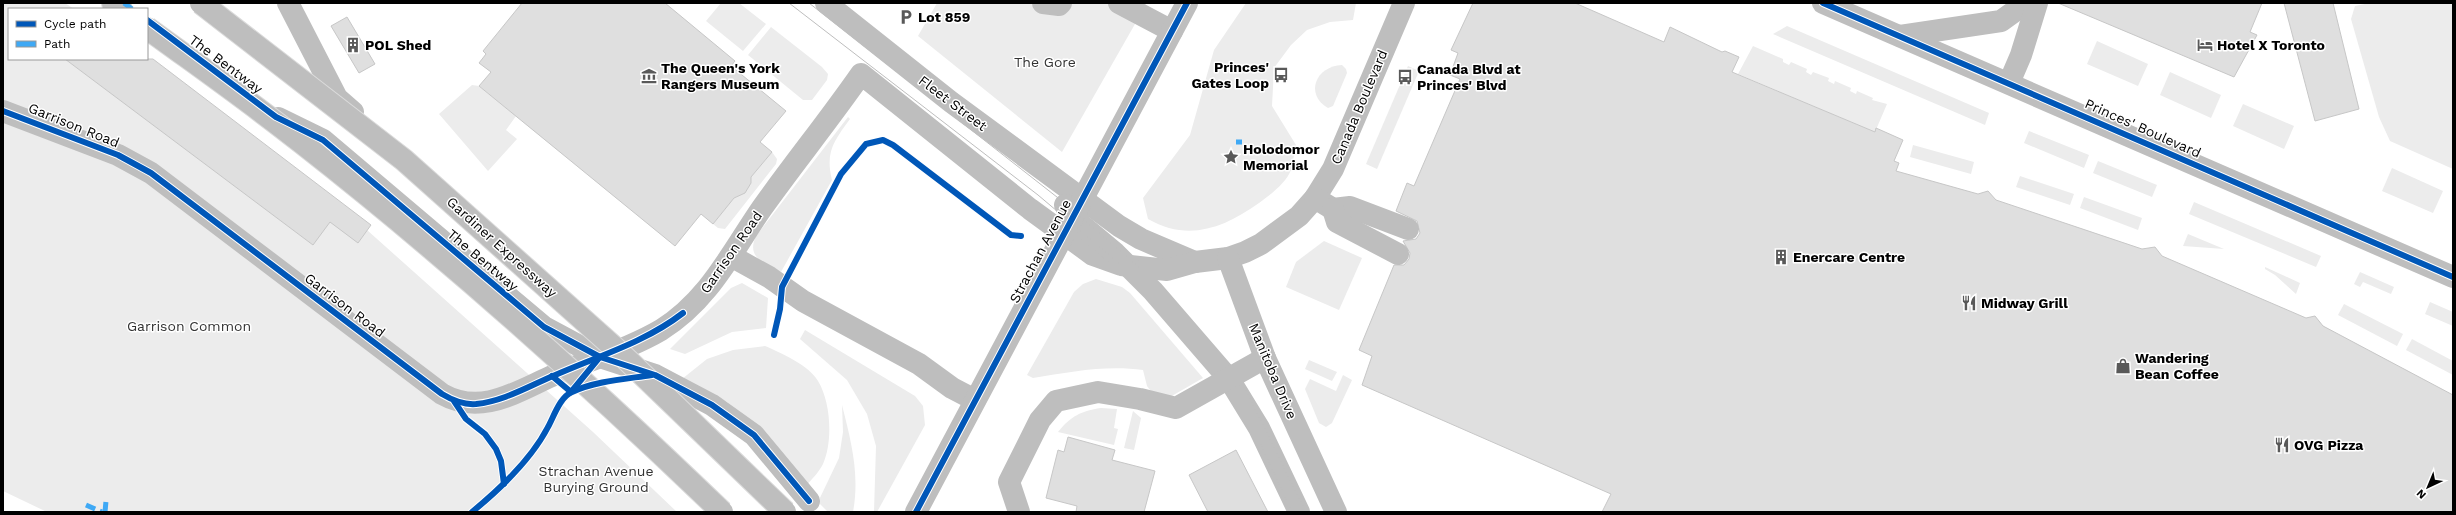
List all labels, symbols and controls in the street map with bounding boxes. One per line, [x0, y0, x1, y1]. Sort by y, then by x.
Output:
legend [8, 8, 148, 60]
parking icon: Lot 859 [897, 8, 915, 26]
place label: Lot 859 [918, 9, 970, 25]
text: Cycle path [44, 17, 106, 31]
street label: The Bentway [186, 31, 266, 97]
building icon: POL Shed [344, 36, 362, 54]
hotel icon: Hotel X Toronto [2196, 36, 2214, 54]
text: Path [44, 37, 70, 51]
place label: POL Shed [365, 37, 431, 53]
place label: Hotel X Toronto [2217, 37, 2325, 53]
street label: Canada Boulevard [1328, 47, 1390, 167]
park label: The Gore [1014, 54, 1076, 70]
place label: Princes' Gates Loop [1191, 59, 1269, 91]
place label: The Queen's York Rangers Museum [661, 60, 780, 92]
place label: Canada Blvd at Princes' Blvd [1417, 61, 1521, 93]
bus stop icon: Princes' Gates Loop [1272, 66, 1290, 84]
museum icon: The Queen's York Rangers Museum [640, 67, 658, 85]
bus stop icon: Canada Blvd at Princes' Blvd [1396, 68, 1414, 86]
street label: Fleet Street [916, 72, 990, 134]
street label: Princes' Boulevard [2082, 95, 2204, 161]
street label: Garrison Road [26, 99, 122, 151]
place label: Holodomor Memorial [1243, 141, 1319, 173]
place icon: Holodomor Memorial [1222, 148, 1240, 166]
street label: Gardiner Expressway [444, 193, 561, 301]
street label: Strachan Avenue [1006, 196, 1074, 306]
street label: Garrison Road [697, 208, 765, 296]
street label: The Bentway [444, 226, 522, 295]
building icon: Enercare Centre [1772, 248, 1790, 266]
place label: Enercare Centre [1793, 249, 1905, 265]
street label: Garrison Road [302, 270, 388, 340]
restaurant icon: Midway Grill [1960, 294, 1978, 312]
place label: Midway Grill [1981, 295, 2068, 311]
park label: Garrison Common [127, 318, 251, 334]
street label: Manitoba Drive [1246, 321, 1300, 421]
place label: Wandering Bean Coffee [2135, 350, 2219, 382]
shop icon: Wandering Bean Coffee [2114, 357, 2132, 375]
restaurant icon: OVG Pizza [2273, 436, 2291, 454]
place label: OVG Pizza [2294, 437, 2364, 453]
park label: Strachan Avenue Burying Ground [538, 463, 654, 495]
north arrow [2408, 467, 2448, 507]
text: N [2414, 486, 2429, 501]

